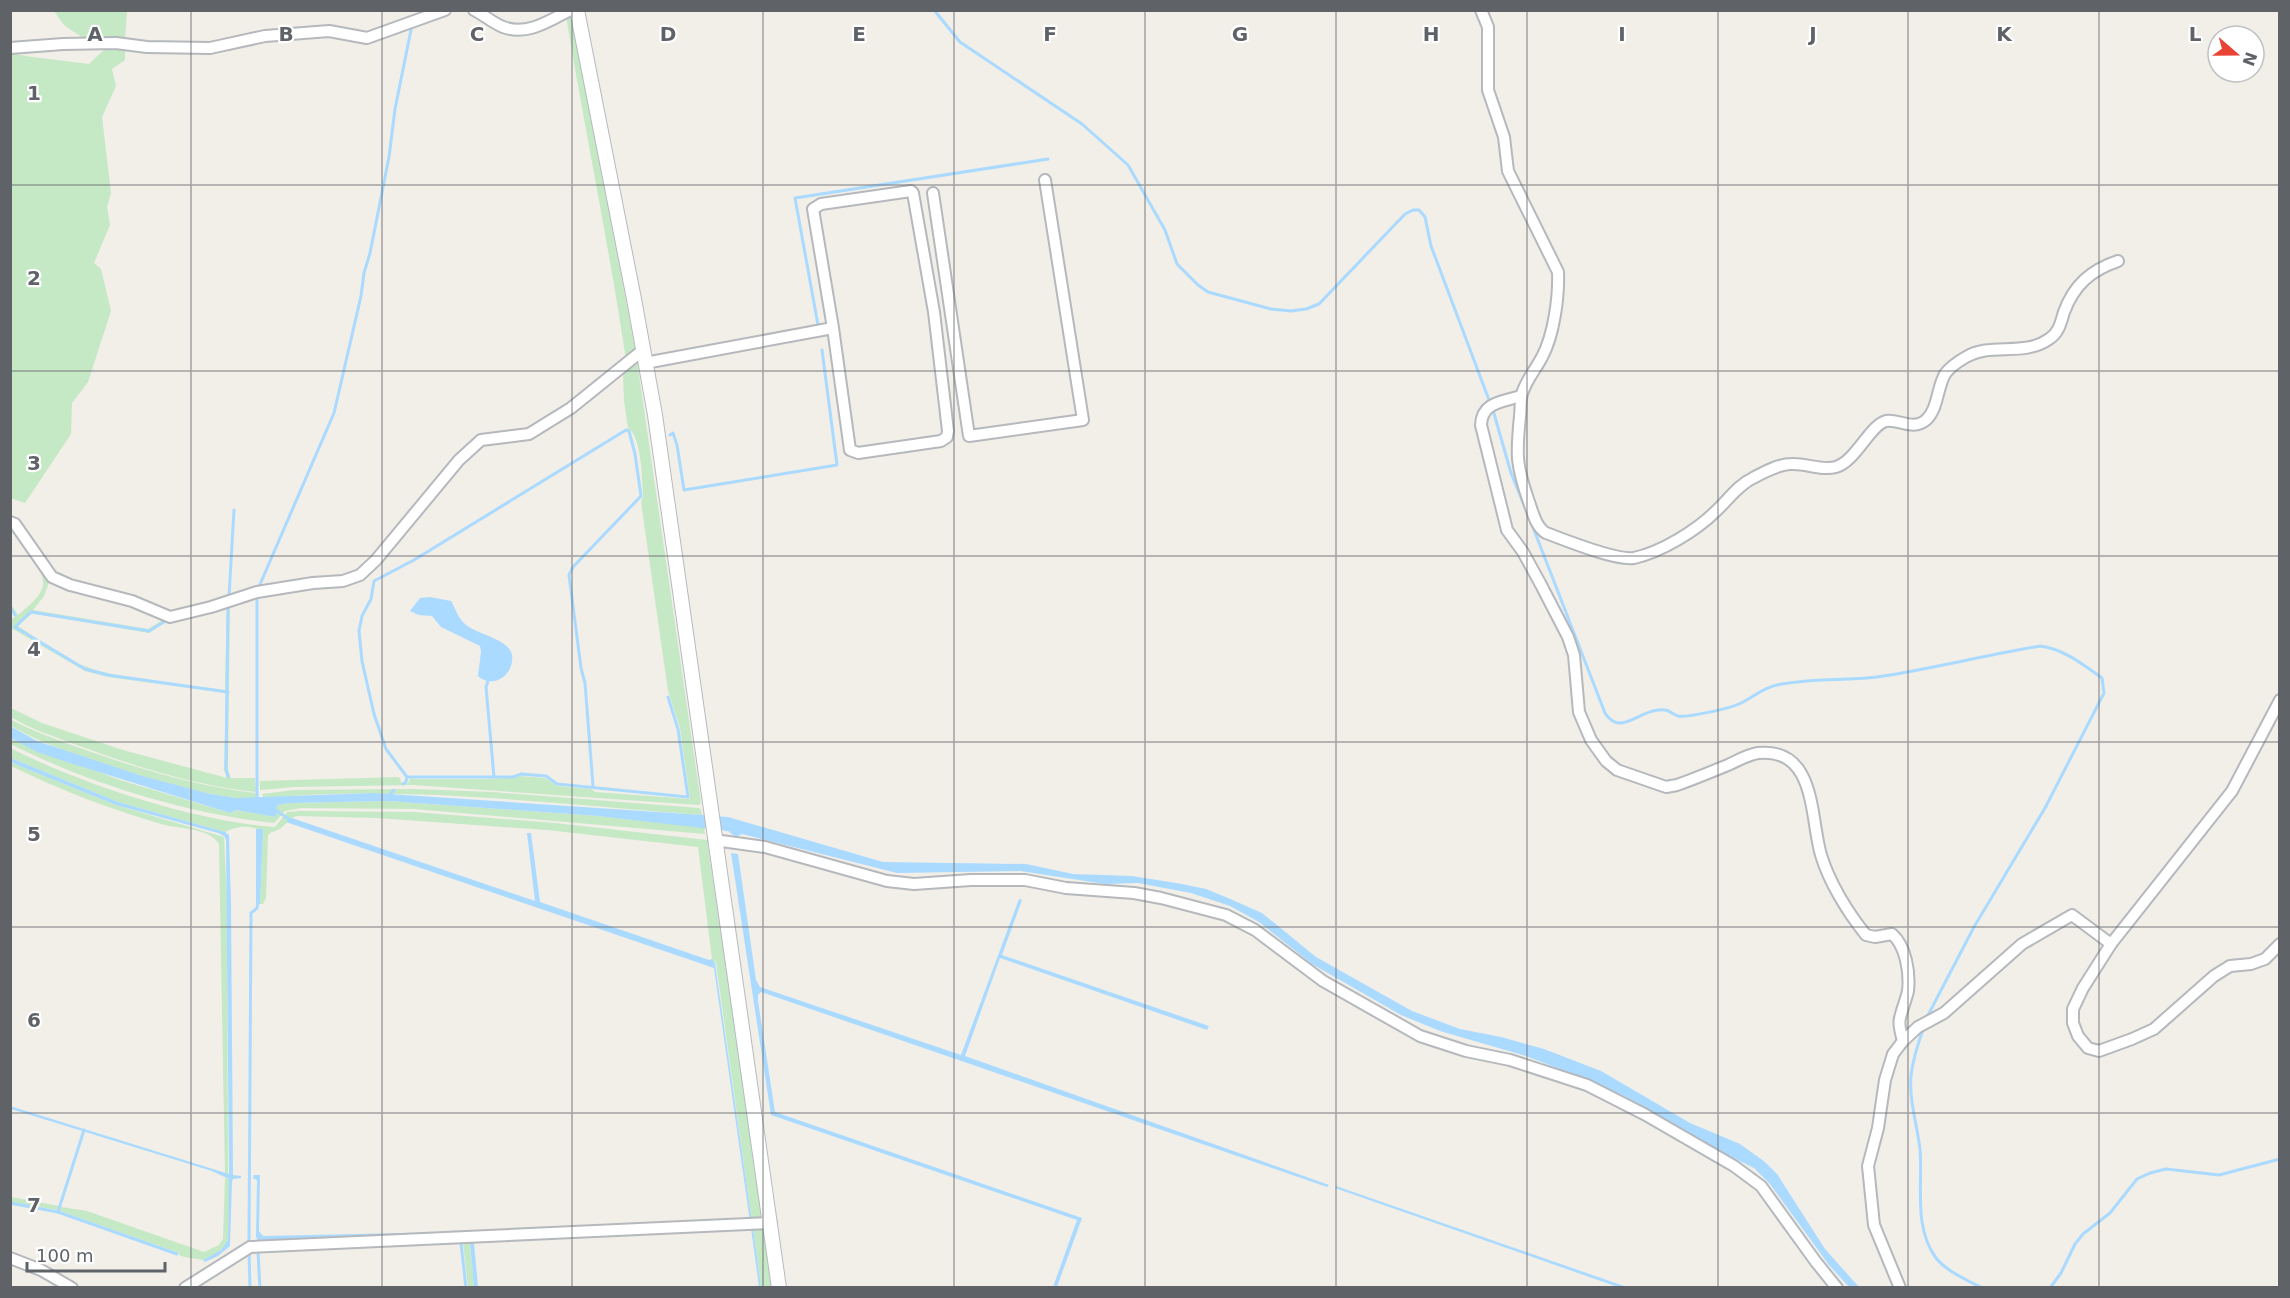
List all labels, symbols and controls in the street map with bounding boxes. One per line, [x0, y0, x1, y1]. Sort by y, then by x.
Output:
text: A [87, 22, 103, 46]
text: B [278, 22, 294, 46]
text: C [470, 22, 484, 46]
text: D [660, 22, 676, 46]
text: E [852, 22, 866, 46]
text: F [1043, 22, 1057, 46]
text: G [1232, 22, 1248, 46]
text: H [1423, 22, 1439, 46]
text: I [1618, 22, 1626, 46]
text: J [1807, 22, 1817, 46]
text: K [1996, 22, 2013, 46]
text: L [2189, 22, 2202, 46]
north arrow [2206, 24, 2266, 84]
text: N [2238, 49, 2261, 69]
text: 1 [27, 81, 41, 105]
text: 2 [27, 266, 41, 290]
text: 3 [27, 451, 41, 475]
text: 4 [27, 637, 41, 661]
text: 5 [27, 822, 41, 846]
text: 6 [27, 1008, 41, 1032]
text: 7 [27, 1193, 41, 1217]
scale bar [27, 1235, 165, 1273]
text: 100 m [36, 1245, 94, 1266]

